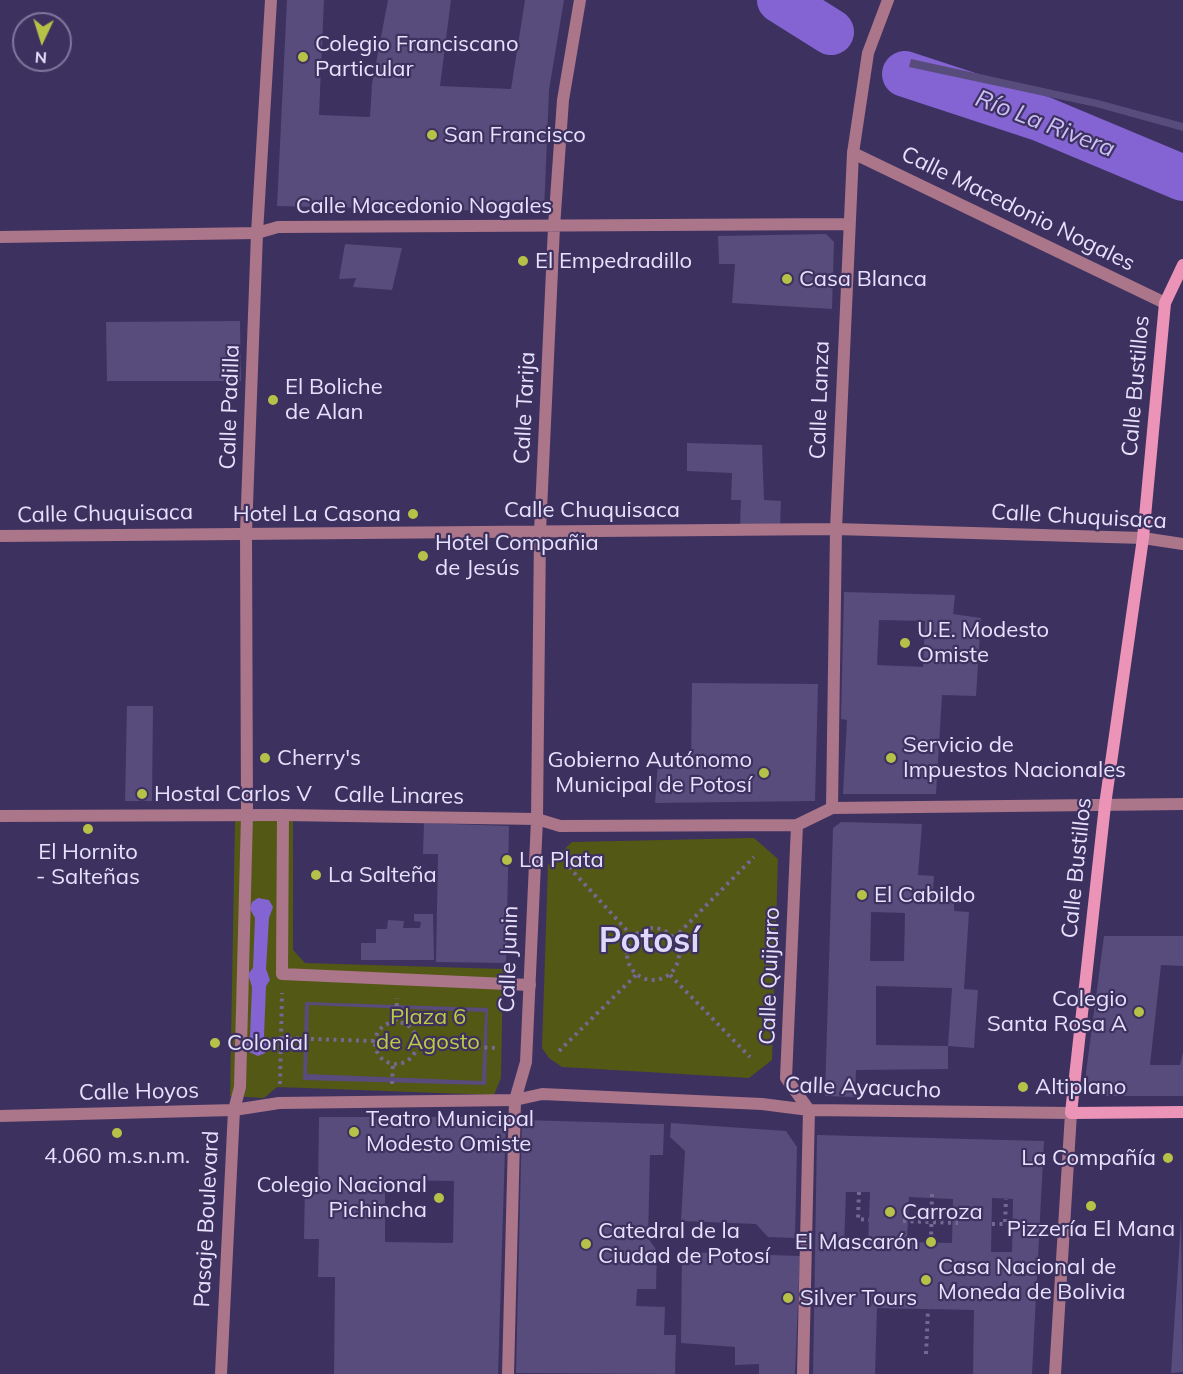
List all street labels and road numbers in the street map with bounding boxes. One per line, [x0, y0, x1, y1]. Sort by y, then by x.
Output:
street label: Calle Macedonio Nogales [897, 141, 1139, 277]
street label: Calle Macedonio Nogales [296, 193, 552, 219]
street label: Calle Bustillos [1117, 314, 1155, 458]
street label: Calle Lanza [805, 340, 835, 460]
street label: Calle Padilla [215, 344, 245, 470]
street label: Calle Tarija [509, 351, 541, 465]
street label: Calle Chuquisaca [504, 497, 680, 523]
street label: Calle Chuquisaca [17, 499, 193, 529]
street label: Calle Chuquisaca [990, 499, 1168, 535]
street label: Calle Linares [334, 782, 464, 810]
street label: Calle Bustillos [1056, 796, 1098, 940]
street label: Calle Junin [494, 905, 524, 1013]
street label: Calle Quijarro [754, 907, 786, 1045]
street label: Calle Ayacucho [784, 1072, 942, 1104]
street label: Calle Hoyos [79, 1078, 199, 1106]
street label: Pasaje Boulevard [189, 1130, 225, 1308]

